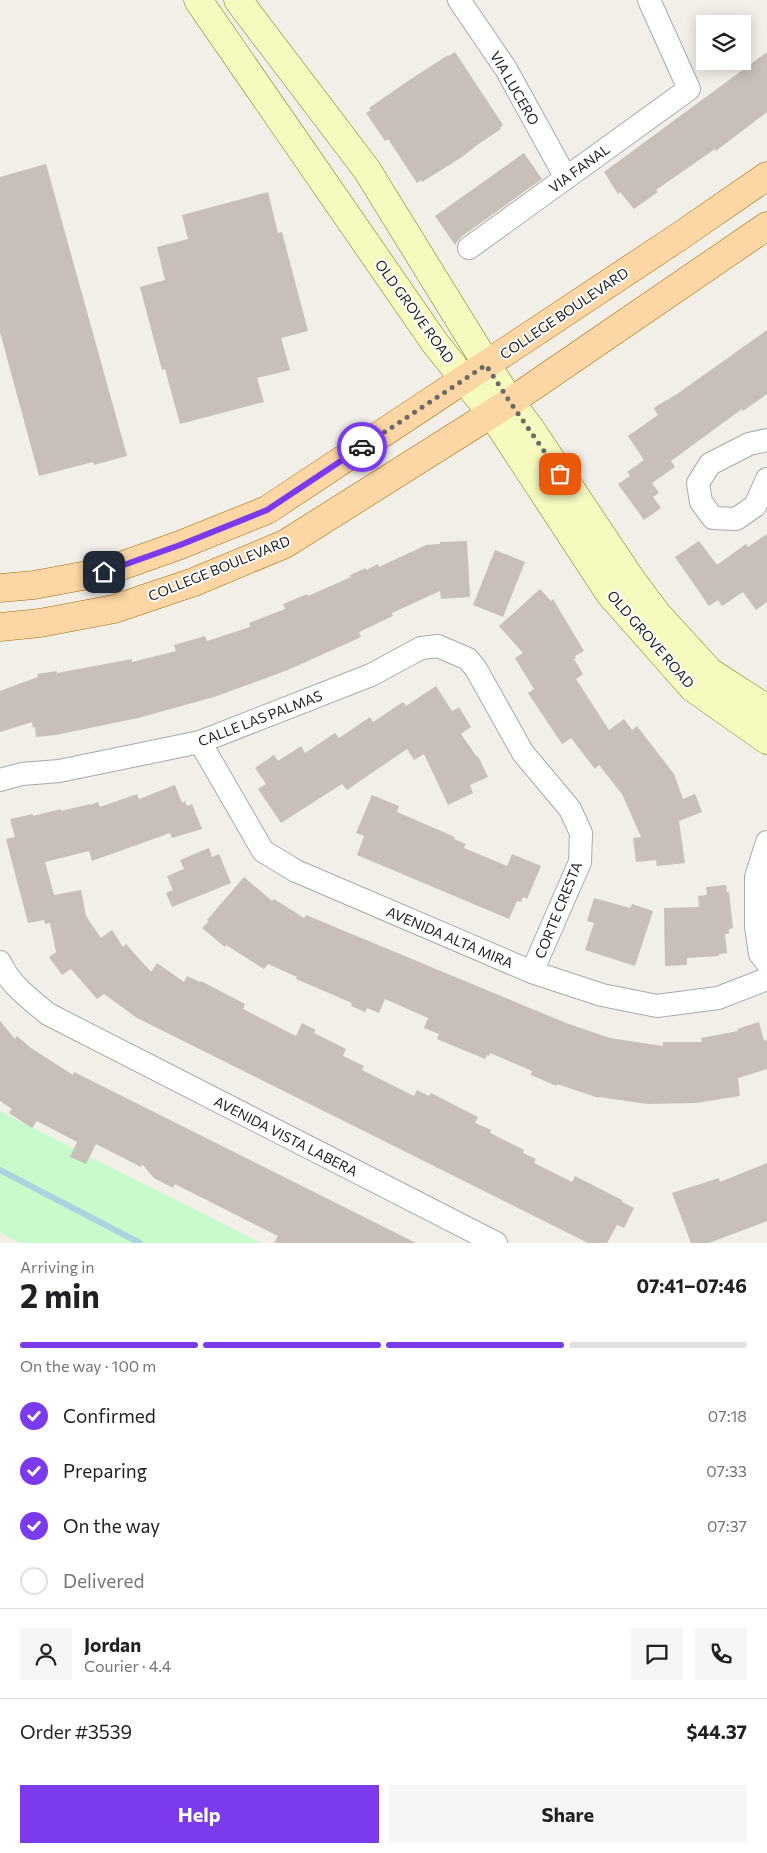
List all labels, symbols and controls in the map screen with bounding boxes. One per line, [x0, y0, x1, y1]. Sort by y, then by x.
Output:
map controls [696, 15, 751, 70]
button: layers [696, 15, 751, 70]
street label: VIA LUCERO [487, 48, 543, 128]
street label: VIA FANAL [545, 140, 613, 196]
street label: OLD GROVE ROAD [372, 256, 458, 366]
street label: COLLEGE BOULEVARD [496, 264, 632, 362]
courier [337, 422, 387, 472]
icon: car [348, 433, 376, 461]
pin [539, 453, 581, 495]
icon: bag [546, 460, 574, 488]
street label: COLLEGE BOULEVARD [146, 532, 292, 604]
pin [83, 551, 125, 593]
icon: home [90, 558, 118, 586]
street label: OLD GROVE ROAD [604, 587, 698, 691]
street label: CALLE LAS PALMAS [195, 686, 325, 750]
street label: CORTE CRESTA [531, 859, 585, 961]
street label: AVENIDA ALTA MIRA [384, 903, 516, 972]
street label: AVENIDA VISTA LABERA [211, 1092, 361, 1180]
text: Arriving in [20, 1257, 94, 1276]
text: 07:41–07:46 [636, 1274, 747, 1297]
text: 2 min [20, 1275, 100, 1315]
text: On the way · 100 m [20, 1356, 156, 1375]
icon: check [20, 1402, 48, 1430]
text: Confirmed [63, 1404, 156, 1427]
text: 07:18 [708, 1406, 747, 1425]
icon: check [20, 1457, 48, 1485]
text: Preparing [63, 1459, 147, 1482]
text: 07:33 [706, 1461, 747, 1480]
icon: check [20, 1512, 48, 1540]
text: On the way [63, 1514, 160, 1537]
text: 07:37 [707, 1516, 747, 1535]
text: Delivered [63, 1569, 144, 1592]
button: person [20, 1628, 72, 1680]
button: chat [631, 1628, 683, 1680]
button: phone [695, 1628, 747, 1680]
text: Jordan [84, 1633, 141, 1656]
text: Courier · 4.4 [84, 1656, 171, 1675]
text: Order #3539 [20, 1720, 132, 1743]
text: $44.37 [686, 1720, 747, 1743]
button: Help [20, 1785, 379, 1843]
button: Share [389, 1785, 747, 1843]

